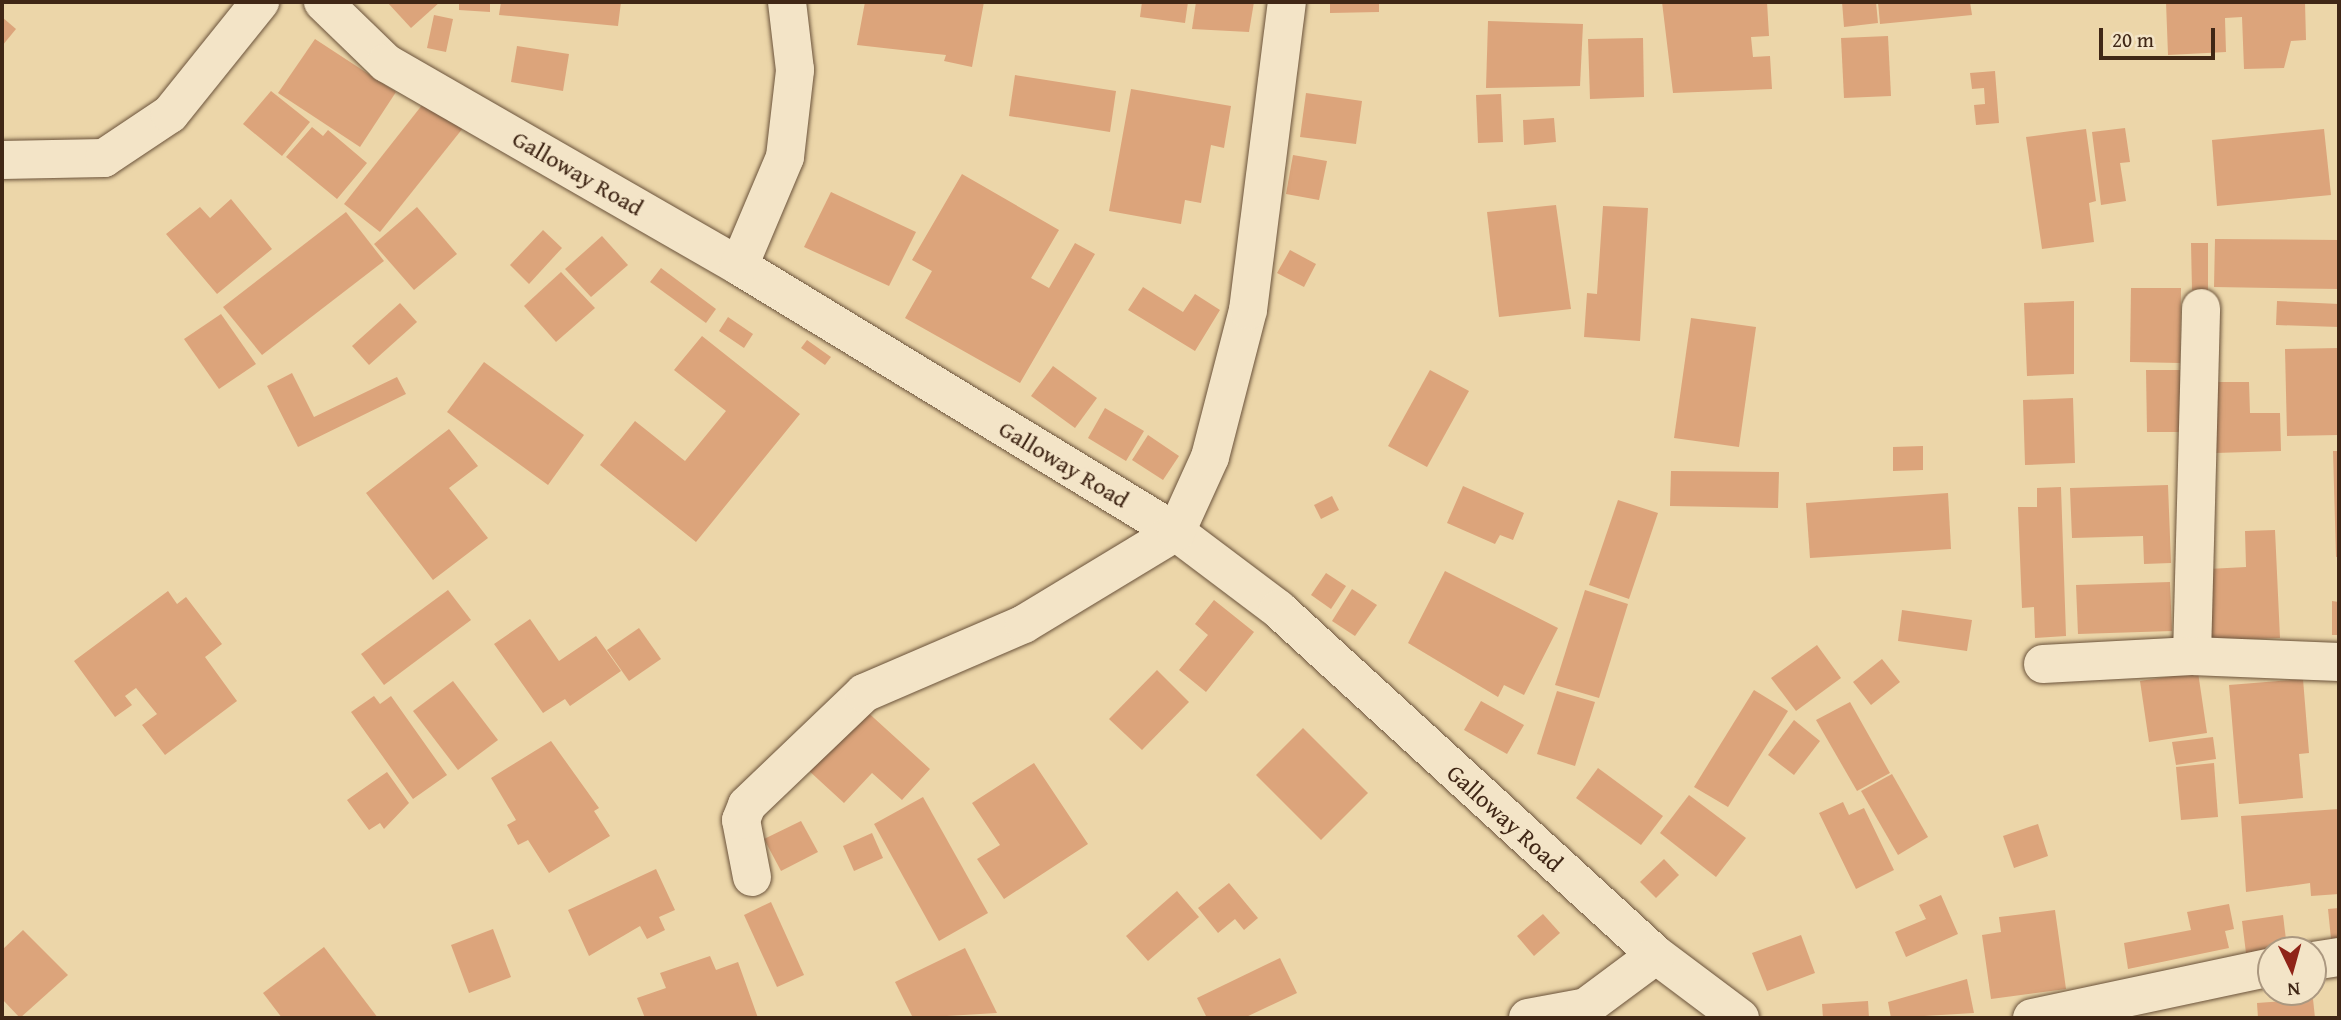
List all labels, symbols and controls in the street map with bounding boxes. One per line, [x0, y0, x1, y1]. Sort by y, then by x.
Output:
scale bar [2103, 14, 2218, 58]
text: 20 m [2112, 24, 2154, 55]
street label: Galloway Road [507, 124, 649, 222]
street label: Galloway Road [994, 414, 1134, 514]
street label: Galloway Road [1441, 758, 1569, 878]
north arrow [2257, 936, 2327, 1006]
text: N [2286, 975, 2301, 1004]

